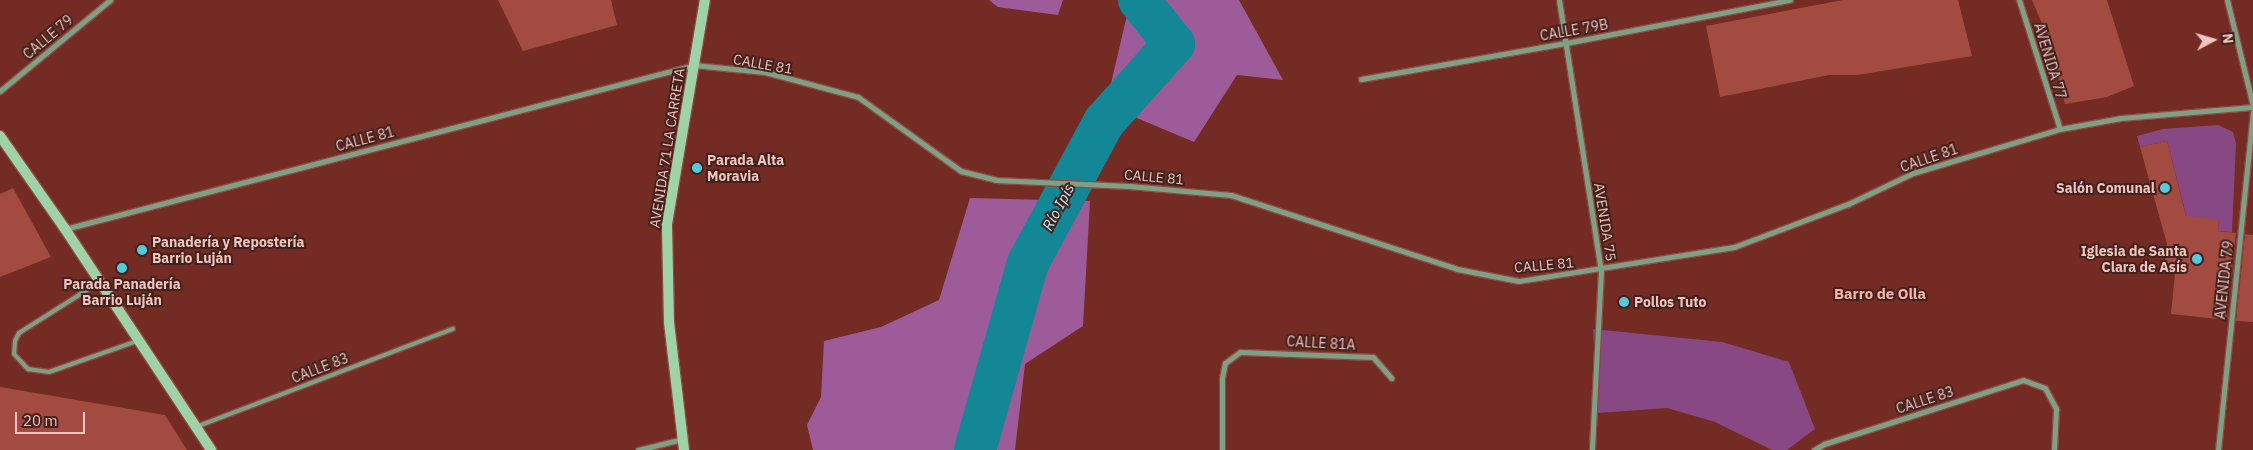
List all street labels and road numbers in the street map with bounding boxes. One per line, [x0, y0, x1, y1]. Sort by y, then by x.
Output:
street label: CALLE 79 [20, 11, 76, 63]
street label: CALLE 79B [1539, 16, 1609, 44]
street label: AVENIDA 77 [2030, 21, 2070, 101]
street label: CALLE 81 [732, 51, 794, 77]
street label: AVENIDA 71 LA CARRETA [646, 67, 688, 229]
street label: CALLE 81 [334, 123, 396, 155]
street label: CALLE 81 [1898, 140, 1960, 176]
street label: CALLE 81 [1123, 166, 1185, 188]
street label: AVENIDA 75 [1591, 182, 1619, 262]
street label: AVENIDA 79 [2212, 240, 2236, 320]
street label: CALLE 81 [1513, 254, 1575, 276]
street label: CALLE 81A [1286, 333, 1356, 353]
street label: CALLE 83 [289, 349, 351, 387]
street label: CALLE 83 [1894, 383, 1956, 417]

